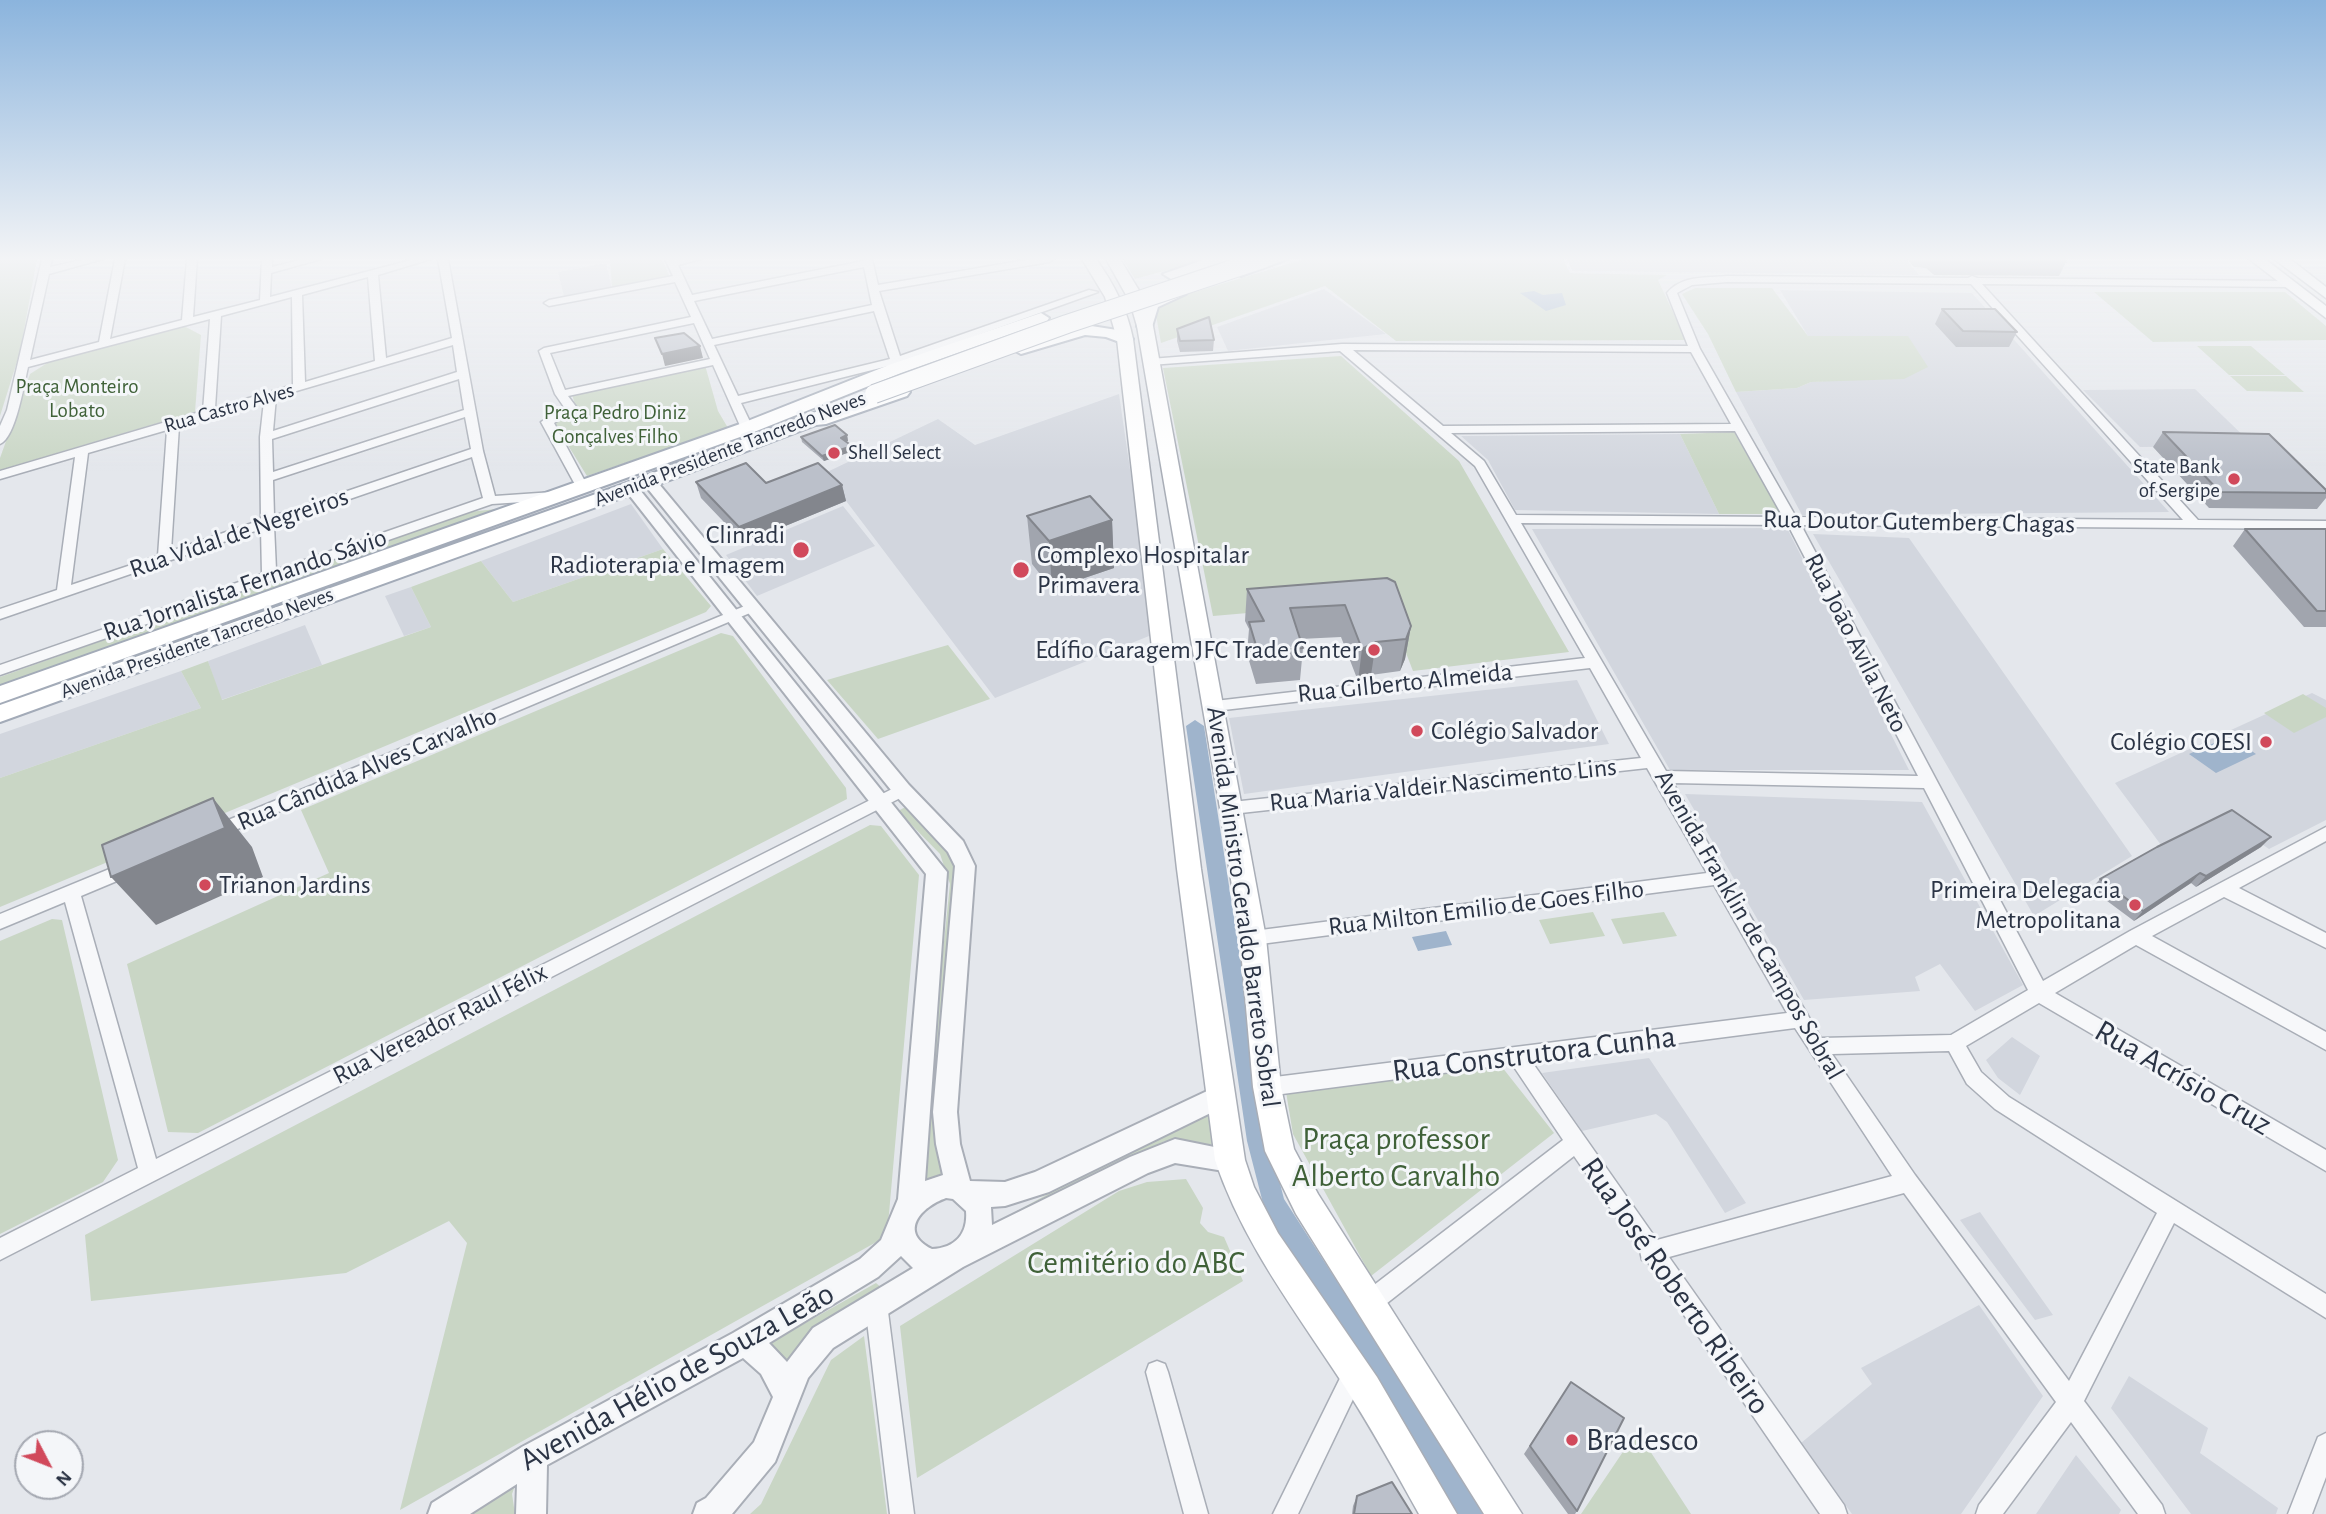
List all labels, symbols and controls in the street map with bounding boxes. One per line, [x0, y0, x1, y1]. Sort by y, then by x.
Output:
park label: Praça Monteiro Lobato [15, 374, 139, 424]
street label: Rua Castro Alves [161, 377, 297, 439]
street label: Avenida Presidente Tancredo Neves [591, 386, 869, 512]
park label: Praça Pedro Diniz Gonçalves Filho [544, 400, 686, 450]
place label: Shell Select [848, 440, 941, 466]
marker: Shell Select [826, 445, 842, 461]
place label: State Bank of Sergipe [2133, 454, 2220, 504]
marker: State Bank of Sergipe [2226, 471, 2242, 487]
street label: Rua Vidal de Negreiros [125, 481, 353, 585]
street label: Rua Doutor Gutemberg Chagas [1763, 504, 2075, 540]
place label: Clinradi Radioterapia e Imagem [549, 519, 785, 580]
street label: Rua Jornalista Fernando Sávio [99, 522, 391, 648]
place label: Complexo Hospitalar Primavera [1037, 539, 1249, 600]
marker: Clinradi Radioterapia e Imagem [791, 540, 811, 560]
street label: Rua João Avila Neto [1797, 548, 1915, 738]
marker: Complexo Hospitalar Primavera [1011, 560, 1031, 580]
street label: Avenida Presidente Tancredo Neves [57, 582, 337, 704]
place label: Edífio Garagem JFC Trade Center [1035, 634, 1360, 666]
marker: Edífio Garagem JFC Trade Center [1366, 642, 1382, 658]
street label: Rua Gilberto Almeida [1296, 656, 1514, 710]
street label: Rua Cândida Alves Carvalho [233, 700, 501, 838]
street label: Avenida Ministro Geraldo Barreto Sobral [1199, 705, 1287, 1109]
place label: Colégio Salvador [1431, 715, 1598, 747]
marker: Colégio Salvador [1409, 723, 1425, 739]
place label: Colégio COESI [2110, 726, 2252, 758]
marker: Colégio COESI [2258, 734, 2274, 750]
street label: Rua Maria Valdeir Nascimento Lins [1268, 751, 1618, 819]
street label: Avenida Franklin de Campos Sobral [1647, 765, 1851, 1085]
place label: Trianon Jardins [219, 869, 371, 901]
street label: Rua Milton Emilio de Goes Filho [1326, 873, 1646, 943]
place label: Primeira Delegacia Metropolitana [1930, 874, 2121, 936]
marker: Trianon Jardins [197, 877, 213, 893]
marker: Primeira Delegacia Metropolitana [2127, 897, 2143, 913]
street label: Rua Vereador Raul Félix [328, 956, 552, 1092]
street label: Rua Acrísio Cruz [2088, 1012, 2278, 1144]
street label: Rua Construtora Cunha [1390, 1018, 1678, 1090]
park label: Praça professor Alberto Carvalho [1292, 1120, 1500, 1195]
street label: Rua José Roberto Ribeiro [1572, 1150, 1778, 1422]
park label: Cemitério do ABC [1027, 1244, 1245, 1282]
street label: Avenida Hélio de Souza Leão [513, 1274, 841, 1480]
place label: Bradesco [1586, 1421, 1699, 1459]
north arrow [14, 1430, 84, 1500]
marker: Bradesco [1564, 1432, 1580, 1448]
text: N [52, 1467, 75, 1489]

